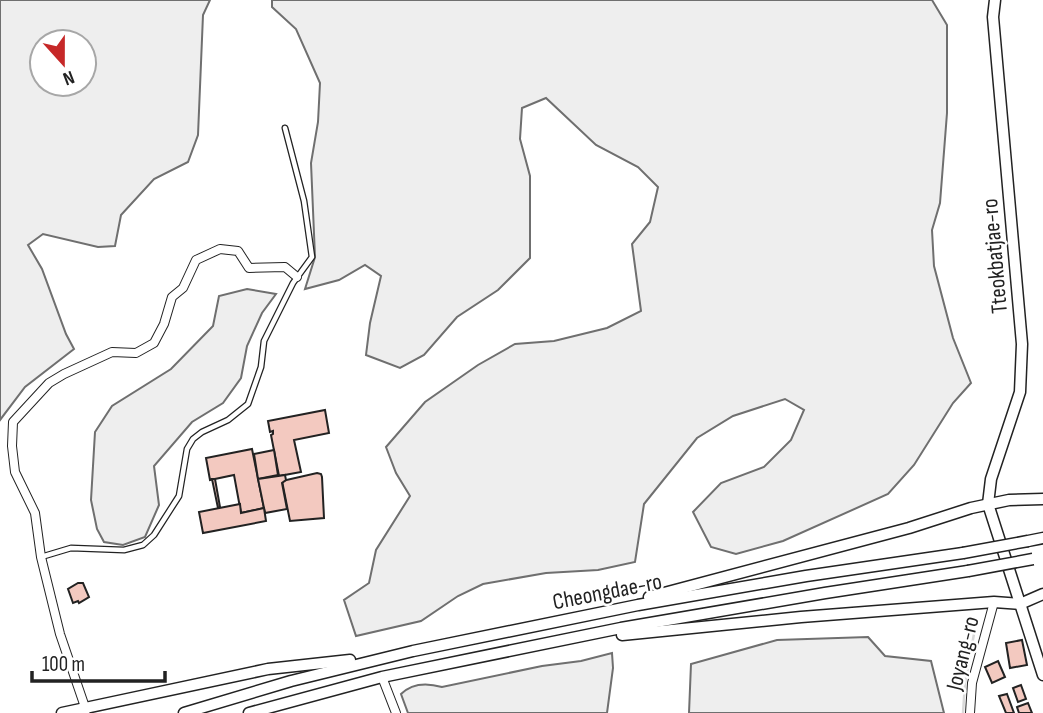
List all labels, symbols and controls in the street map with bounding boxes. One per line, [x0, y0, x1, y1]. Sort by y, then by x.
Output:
north arrow [28, 28, 98, 98]
text: N [60, 65, 77, 90]
street label: Tteokbatjae-ro [976, 197, 1014, 315]
street label: Cheongdae-ro [550, 568, 664, 616]
street label: Joyang-ro [940, 613, 986, 694]
scale bar [32, 640, 164, 684]
text: 100 m [42, 652, 85, 677]

